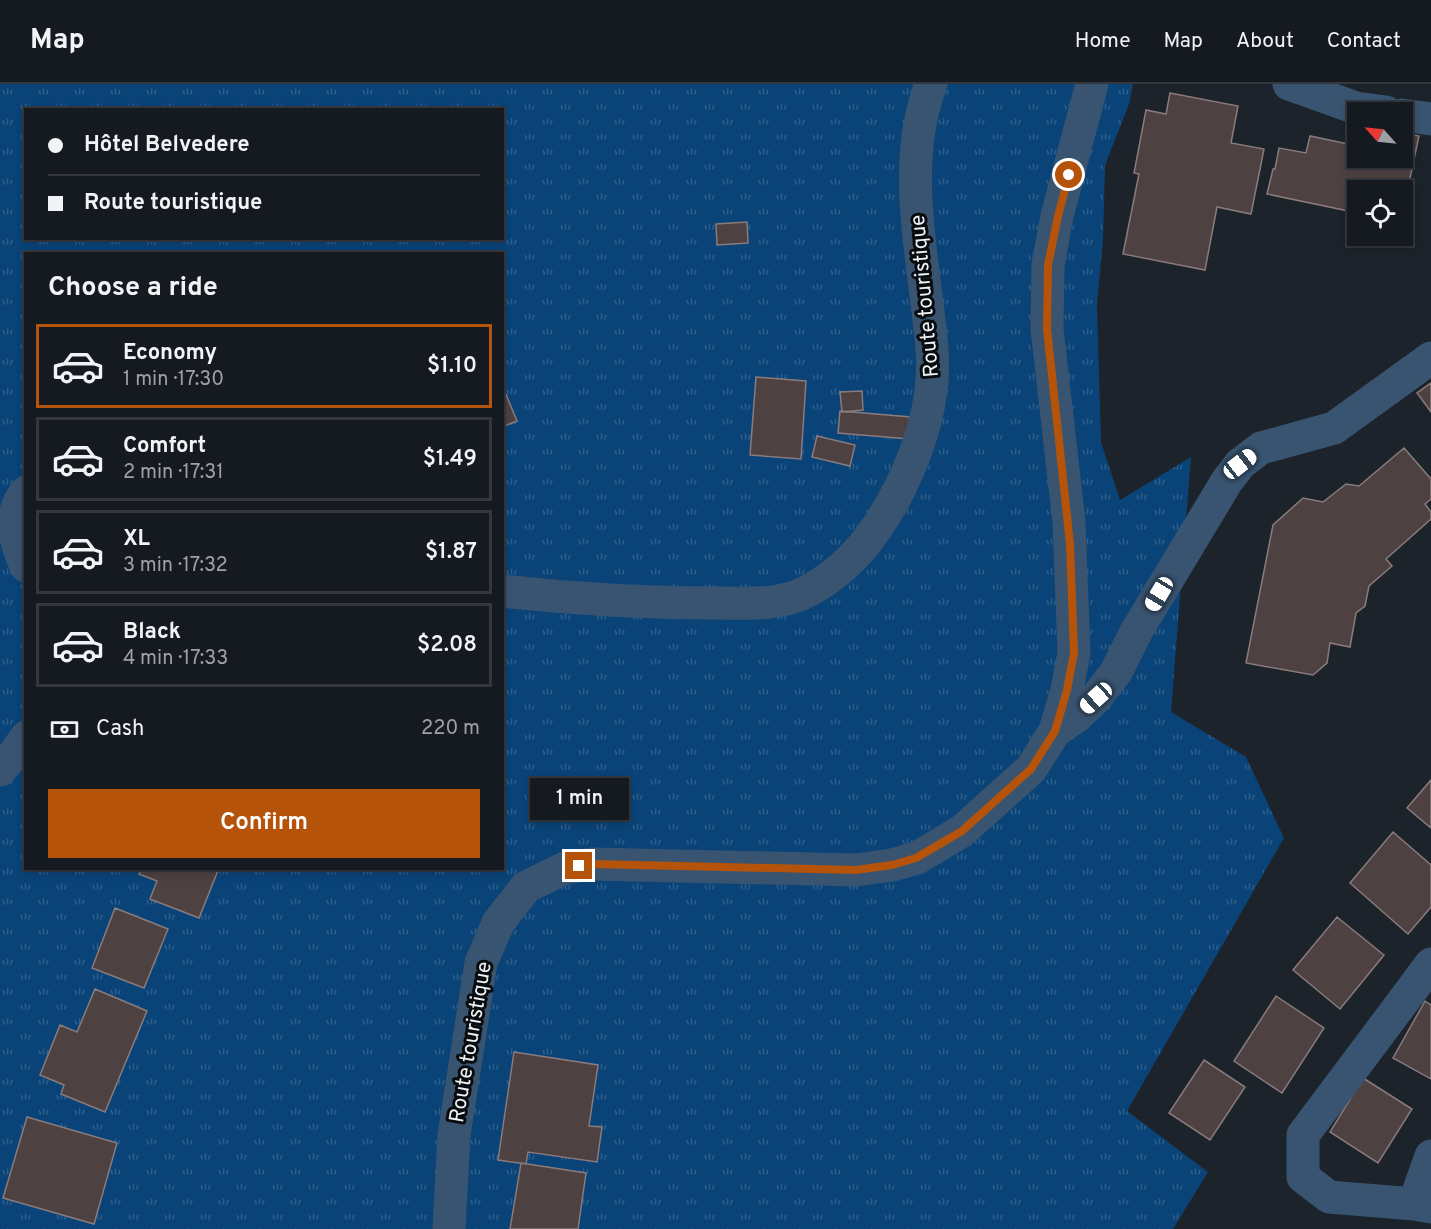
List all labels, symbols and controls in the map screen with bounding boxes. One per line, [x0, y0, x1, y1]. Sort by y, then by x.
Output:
text: Map [30, 23, 85, 59]
text: Home [1075, 28, 1131, 55]
text: Map [1164, 28, 1203, 55]
text: About [1236, 28, 1294, 55]
text: Contact [1327, 28, 1401, 55]
north arrow [1347, 102, 1413, 168]
map controls [1347, 102, 1413, 246]
text: Hôtel Belvedere [84, 132, 250, 159]
route start [1055, 161, 1082, 188]
button: locate [1347, 180, 1413, 246]
text: Route touristique [84, 190, 262, 217]
street label: Route touristique [905, 213, 946, 378]
text: Choose a ride [48, 271, 218, 305]
icon: car [51, 339, 105, 393]
text: Economy [123, 340, 217, 367]
text: $1.10 [427, 353, 477, 380]
text: 1 min · 17:30 [123, 367, 224, 393]
icon: car [51, 432, 105, 486]
text: Comfort [123, 433, 206, 460]
text: $1.49 [423, 446, 477, 473]
car [1220, 446, 1260, 482]
text: 2 min · 17:31 [123, 460, 224, 486]
icon: car [51, 525, 105, 579]
text: XL [123, 526, 150, 553]
text: $1.87 [425, 539, 477, 566]
text: 3 min · 17:32 [123, 553, 228, 579]
car [1142, 574, 1176, 614]
icon: car [51, 618, 105, 672]
text: Black [123, 619, 181, 646]
text: $2.08 [417, 632, 477, 659]
text: 4 min · 17:33 [123, 646, 228, 672]
car [1077, 679, 1115, 717]
icon: cash [48, 713, 81, 746]
text: Cash [96, 716, 145, 743]
text: 220 m [421, 716, 480, 742]
callout: 1 min [530, 779, 628, 821]
text: 1 min [556, 786, 603, 812]
button: Confirm [48, 789, 480, 858]
route end [565, 852, 592, 879]
street label: Route touristique [444, 960, 499, 1125]

